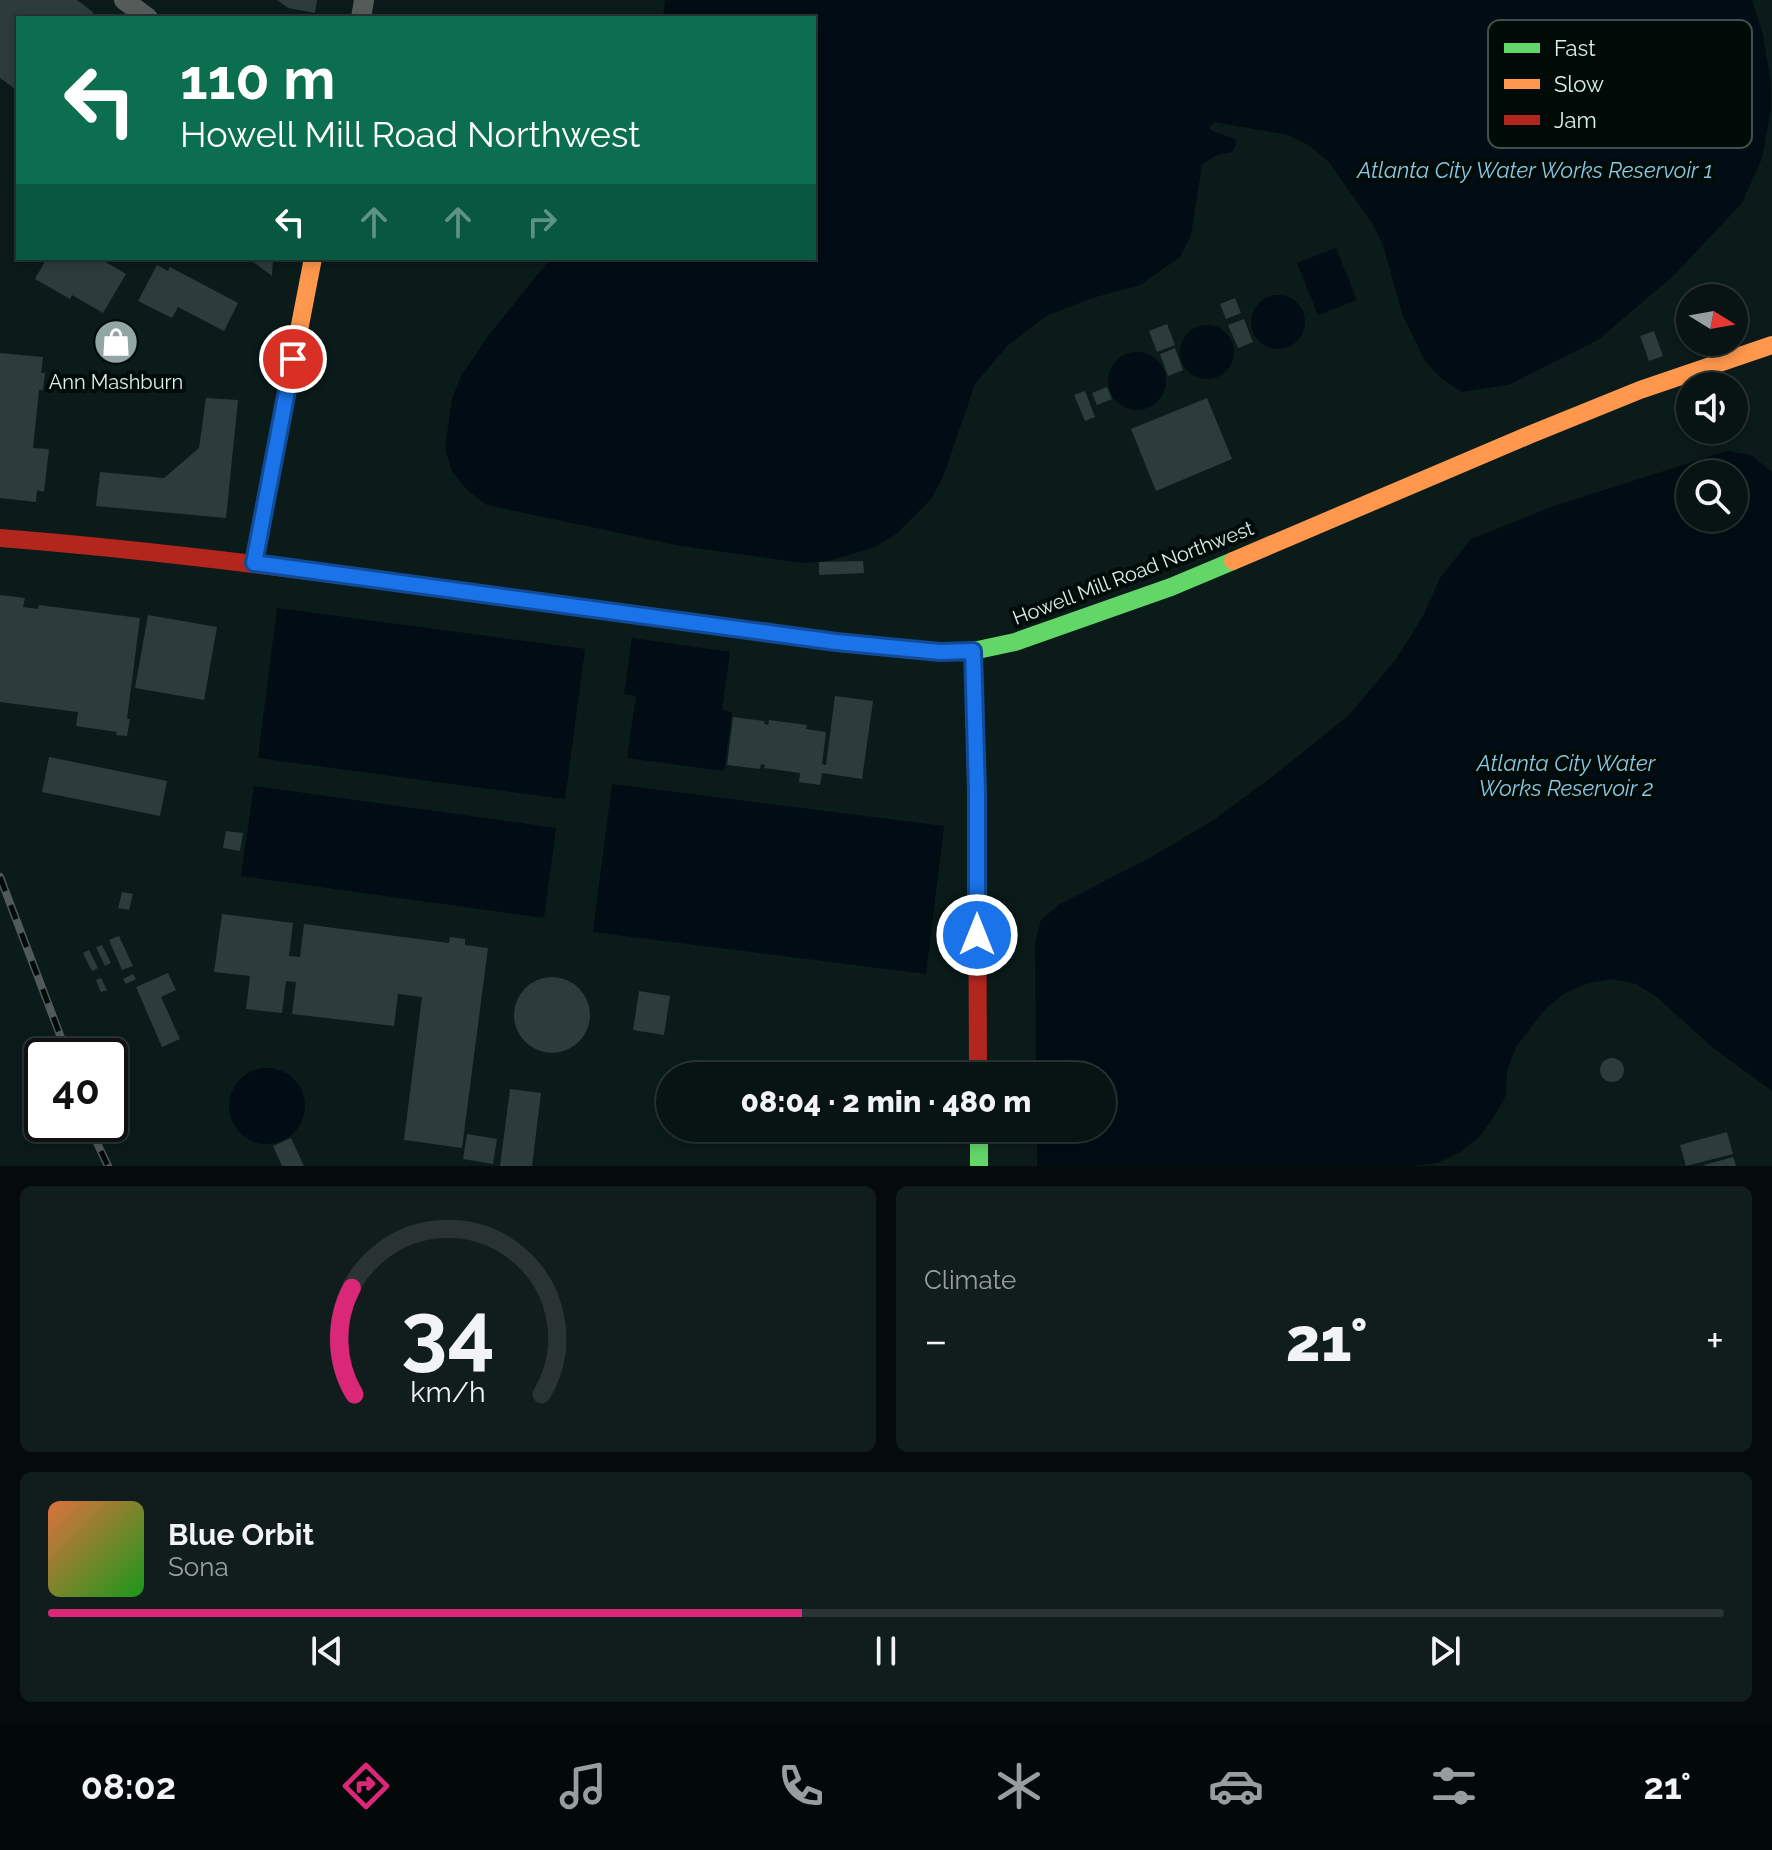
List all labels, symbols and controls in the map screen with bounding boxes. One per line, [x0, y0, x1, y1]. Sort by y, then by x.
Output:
legend [1488, 20, 1752, 148]
text: Fast [1554, 35, 1596, 61]
text: 110 m [180, 46, 335, 112]
icon: left [48, 48, 152, 152]
text: Slow [1554, 71, 1604, 97]
text: Jam [1554, 107, 1597, 133]
text: Howell Mill Road Northwest [180, 113, 640, 155]
water label: Atlanta City Water Works Reservoir 1 [1356, 157, 1713, 183]
icon: left [268, 200, 312, 244]
icon: ahead [352, 200, 396, 244]
icon: ahead [436, 200, 480, 244]
icon: right [520, 200, 564, 244]
north arrow [1676, 284, 1748, 356]
map controls [1676, 284, 1748, 532]
shop icon: Ann Mashburn [92, 318, 140, 366]
pin [259, 325, 327, 393]
icon: arrive [271, 337, 315, 381]
place label: Ann Mashburn [49, 370, 183, 394]
button: sound [1676, 372, 1748, 444]
button: search [1676, 460, 1748, 532]
street label: Howell Mill Road Northwest [1009, 516, 1257, 630]
water label: Atlanta City Water Works Reservoir 2 [1476, 750, 1657, 801]
position arrow [935, 893, 1019, 977]
speed limit sign: 40 [24, 1038, 128, 1142]
text: 08:04 · 2 min · 480 m [741, 1084, 1031, 1119]
text: Climate [924, 1265, 1016, 1295]
text: 34 [401, 1283, 495, 1380]
text: 21° [1286, 1305, 1368, 1375]
text: − [924, 1315, 948, 1366]
text: + [1706, 1315, 1724, 1366]
text: km/h [410, 1375, 486, 1409]
text: Blue Orbit [168, 1517, 314, 1552]
text: Sona [168, 1552, 229, 1582]
icon: previous [305, 1629, 349, 1673]
icon: pause [864, 1629, 908, 1673]
icon: next [1423, 1629, 1467, 1673]
icon: directions [338, 1758, 394, 1814]
icon: music [555, 1758, 611, 1814]
icon: phone [773, 1758, 829, 1814]
icon: climate [991, 1758, 1047, 1814]
icon: car [1208, 1758, 1264, 1814]
icon: filters [1426, 1758, 1482, 1814]
text: 08:02 [81, 1765, 176, 1807]
text: 21° [1644, 1765, 1691, 1807]

